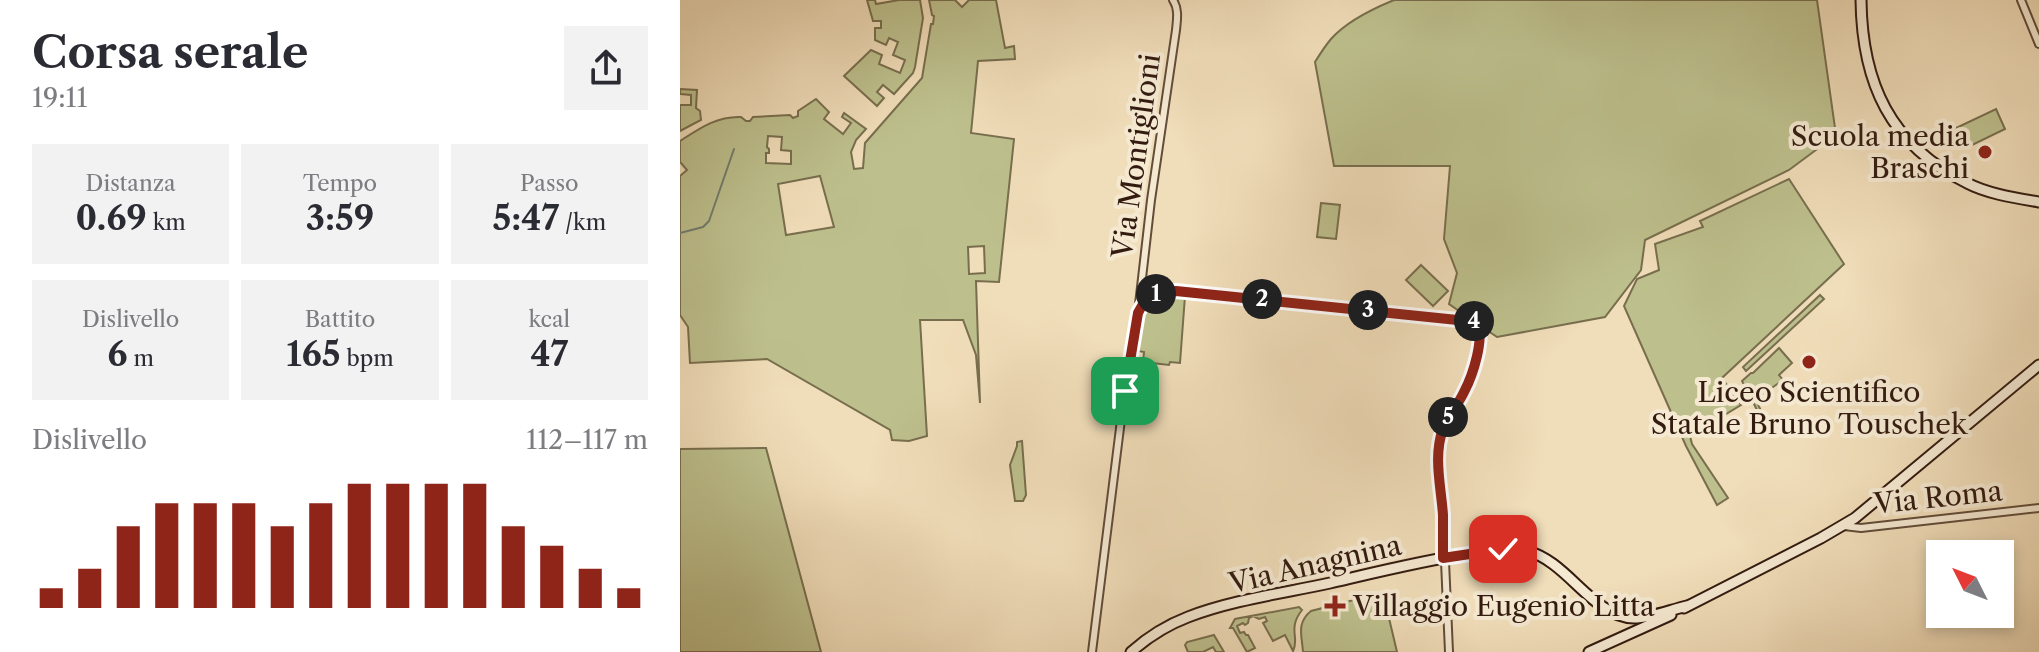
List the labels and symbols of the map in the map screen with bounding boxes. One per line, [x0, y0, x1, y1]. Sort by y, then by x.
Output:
street label: Via Montiglioni [1105, 52, 1167, 261]
place label: Scuola media Braschi [1791, 119, 1969, 185]
marker: Scuola media Braschi [1976, 143, 1994, 161]
pin: 1 [1136, 274, 1176, 314]
pin: 2 [1242, 279, 1282, 319]
pin: 3 [1348, 290, 1388, 330]
pin: 4 [1454, 301, 1494, 341]
marker: Liceo Scientifico Statale Bruno Touschek [1800, 353, 1818, 371]
pin [1091, 357, 1159, 425]
place label: Liceo Scientifico Statale Bruno Touschek [1651, 375, 1969, 441]
pin: 5 [1428, 397, 1468, 437]
street label: Via Roma [1871, 473, 2004, 521]
pin [1469, 515, 1537, 583]
street label: Via Anagnina [1225, 528, 1405, 601]
north arrow [1926, 540, 2014, 628]
place label: Villaggio Eugenio Litta [1352, 589, 1655, 623]
marker: Villaggio Eugenio Litta [1324, 595, 1346, 617]

